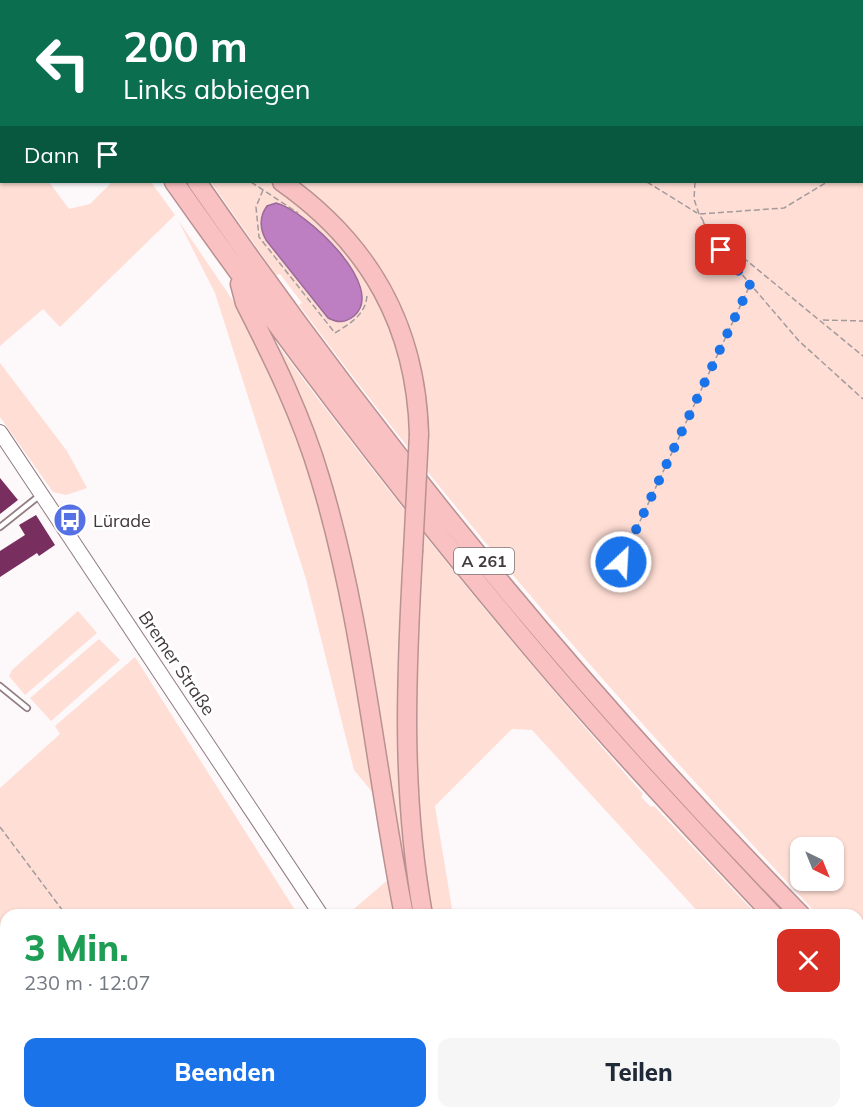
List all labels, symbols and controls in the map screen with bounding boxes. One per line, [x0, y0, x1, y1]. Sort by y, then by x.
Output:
text: 200 m [123, 20, 248, 73]
icon: left [24, 24, 102, 102]
text: Links abbiegen [123, 72, 311, 106]
icon: arrive [91, 138, 124, 171]
text: Dann [24, 141, 79, 169]
pin [695, 224, 746, 275]
icon: arrive [704, 233, 737, 266]
bus stop icon: Lürade [52, 502, 88, 538]
place label: Lürade [93, 509, 151, 532]
position arrow [589, 530, 653, 594]
road number: A 261 [454, 548, 514, 574]
street label: Bremer Straße [134, 606, 220, 720]
north arrow [790, 837, 844, 891]
map controls [790, 837, 844, 891]
text: 3 Min. [24, 925, 129, 970]
button: close [777, 929, 840, 992]
text: 230 m · 12:07 [24, 970, 150, 995]
button: Beenden [24, 1038, 426, 1107]
button: Teilen [438, 1038, 840, 1107]

